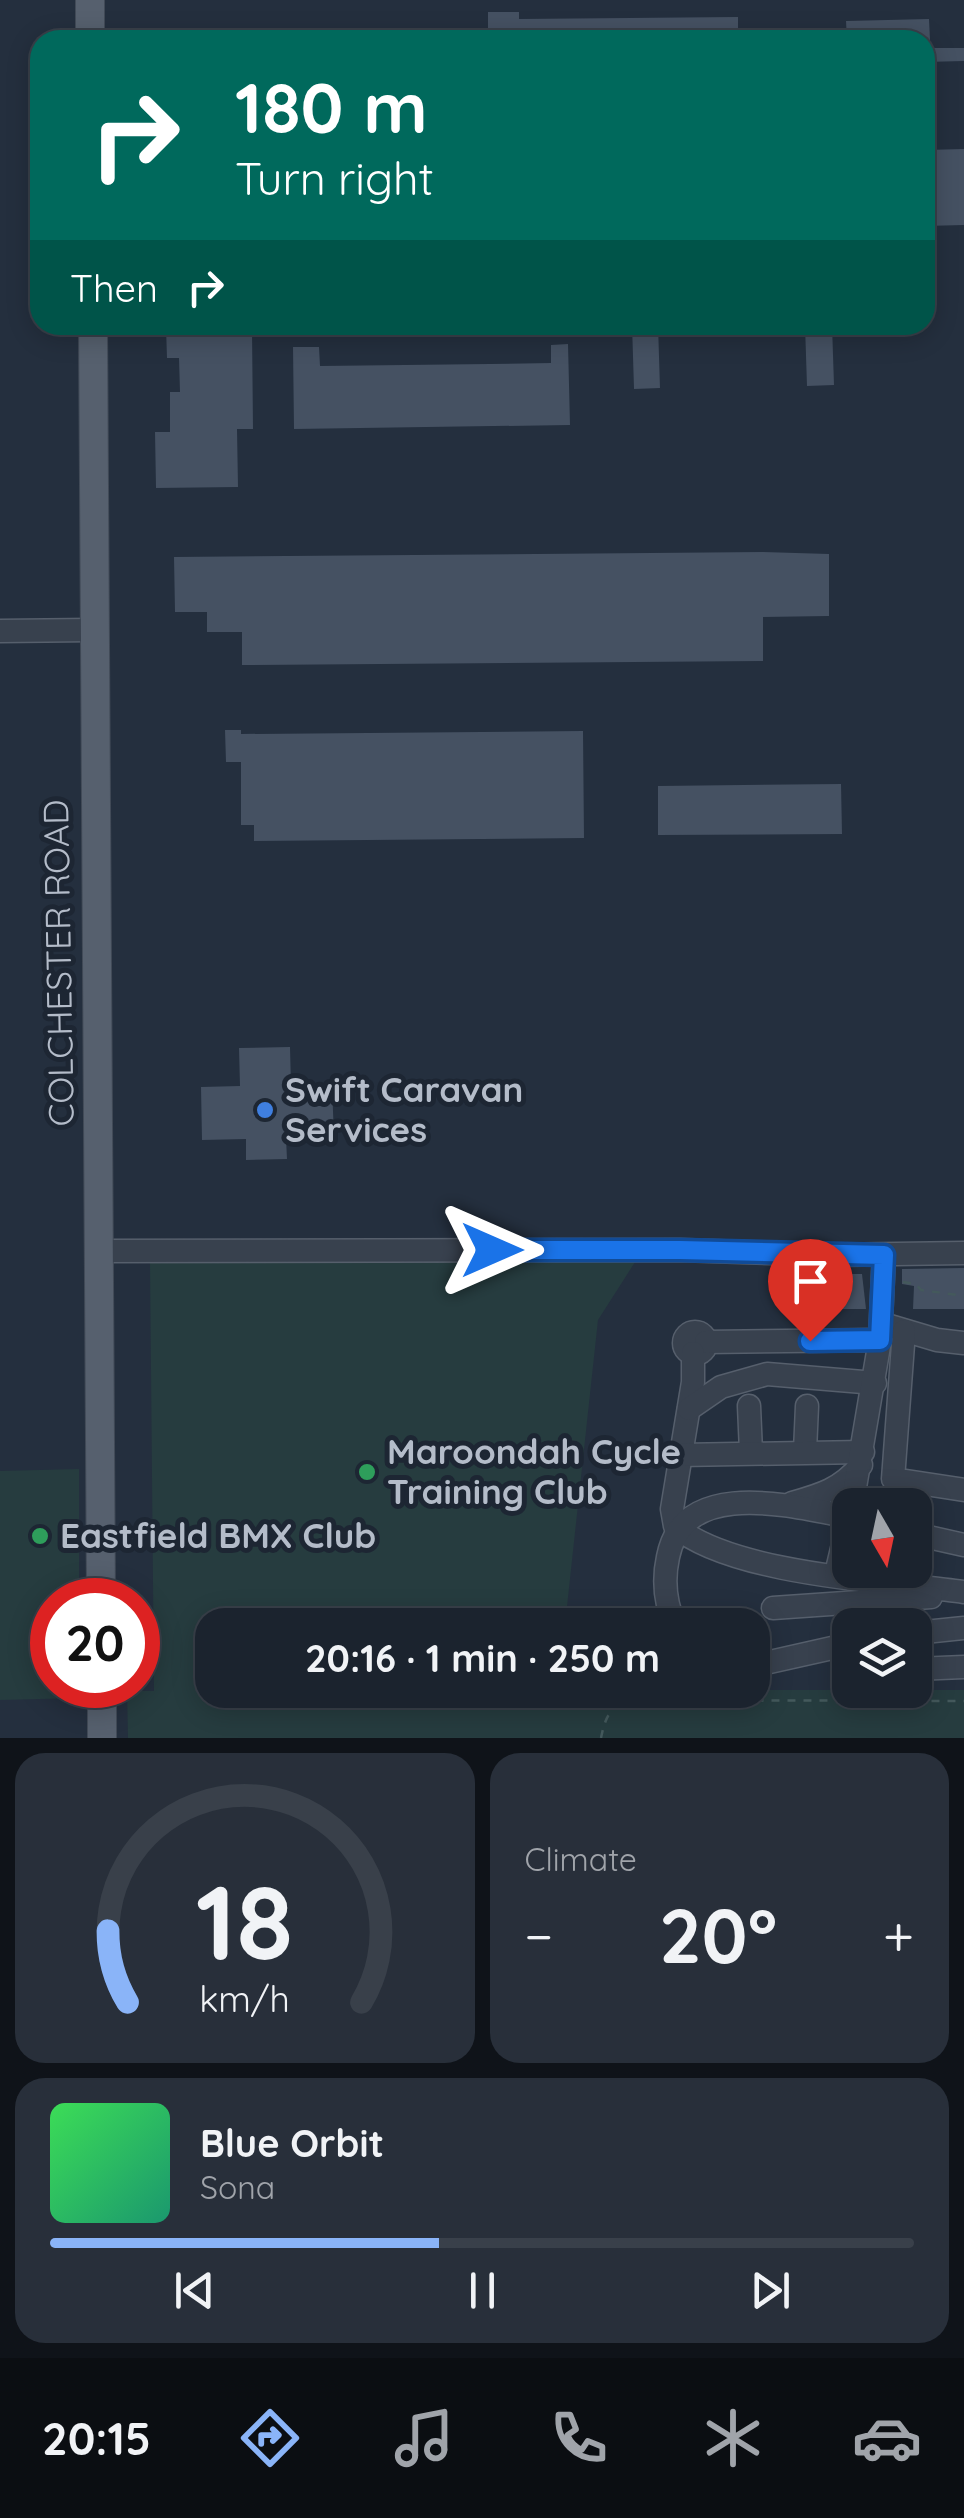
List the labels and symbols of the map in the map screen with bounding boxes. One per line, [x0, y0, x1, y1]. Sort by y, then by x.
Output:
street label: COLCHESTER ROAD [33, 799, 83, 1127]
place label: Swift Caravan Services [285, 1067, 523, 1151]
marker: Swift Caravan Services [254, 1099, 276, 1121]
position arrow [440, 1198, 544, 1302]
pin [768, 1239, 853, 1342]
place label: Maroondah Cycle Training Club [387, 1429, 681, 1513]
marker: Maroondah Cycle Training Club [356, 1461, 378, 1483]
north arrow [832, 1488, 932, 1588]
place label: Eastfield BMX Club [60, 1513, 376, 1557]
marker: Eastfield BMX Club [29, 1525, 51, 1547]
speed limit sign: 20 [30, 1578, 160, 1708]

